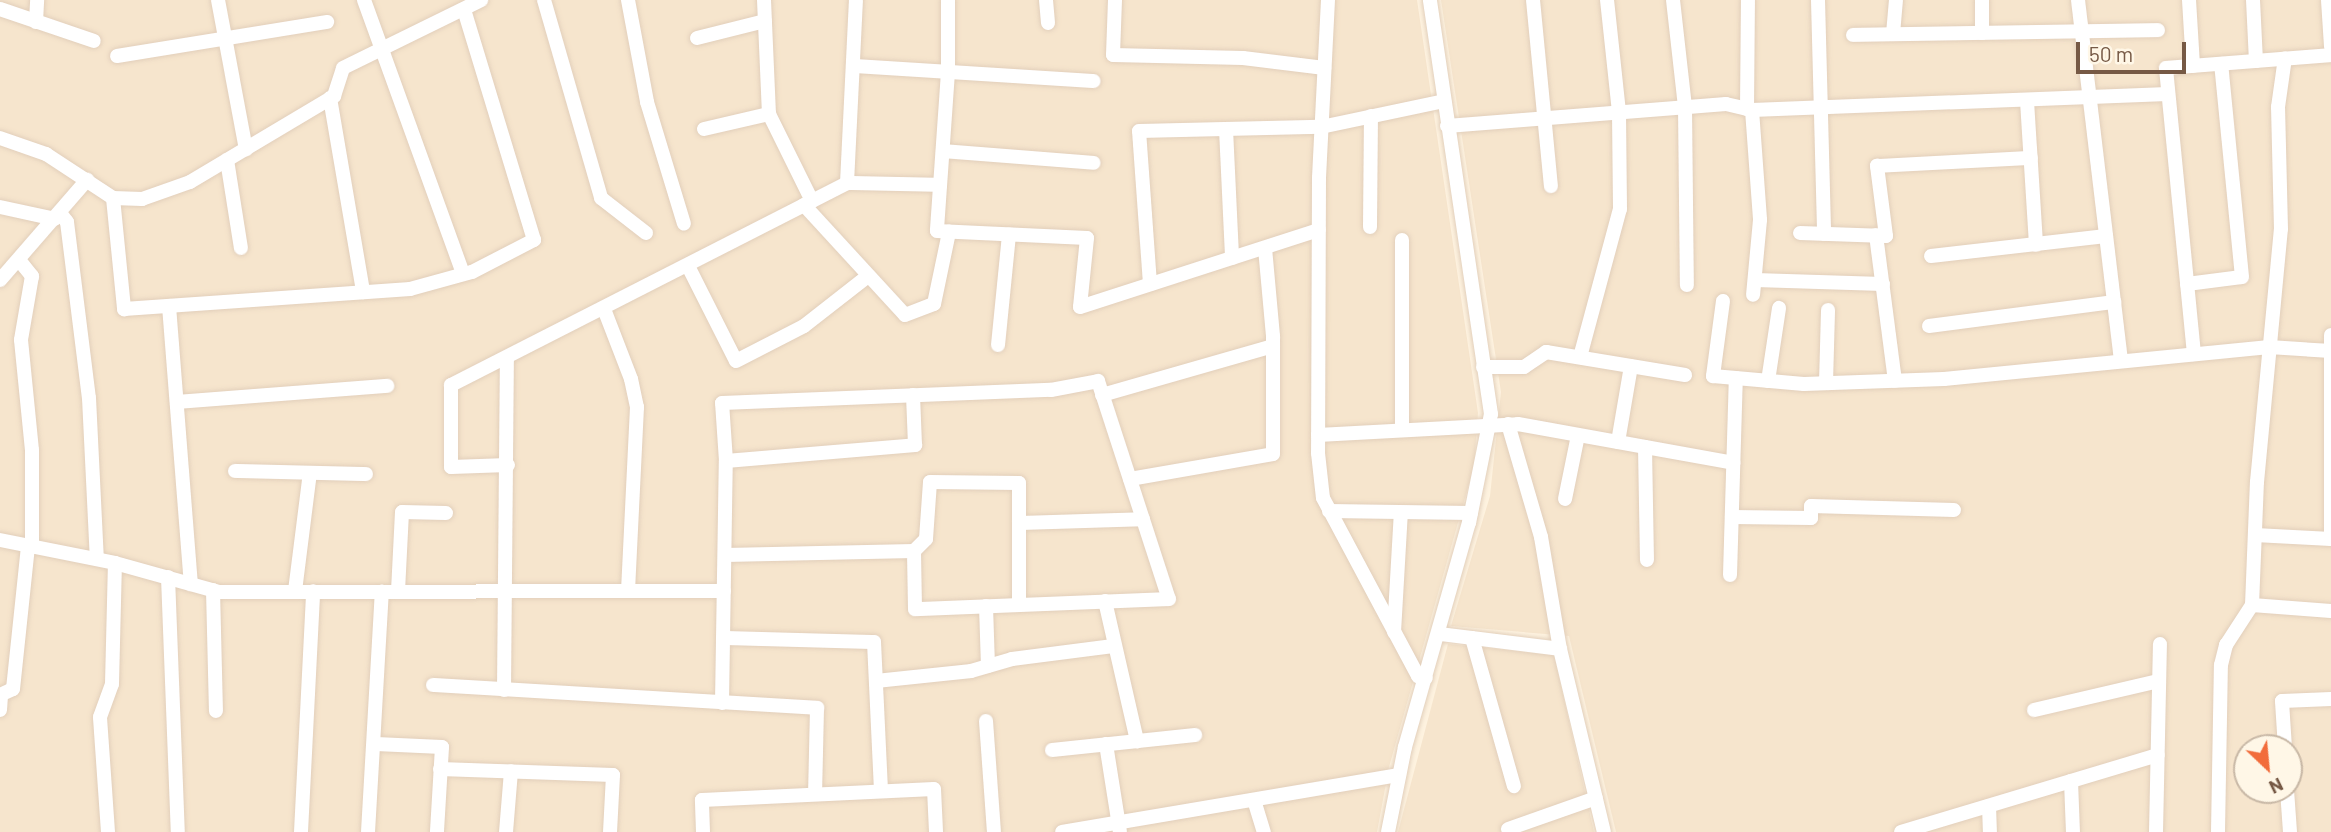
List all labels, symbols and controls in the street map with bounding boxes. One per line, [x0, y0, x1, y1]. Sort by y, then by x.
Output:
scale bar [2079, 28, 2189, 72]
text: 50 m [2089, 41, 2133, 66]
north arrow [2233, 734, 2303, 804]
text: N [2266, 773, 2287, 800]

